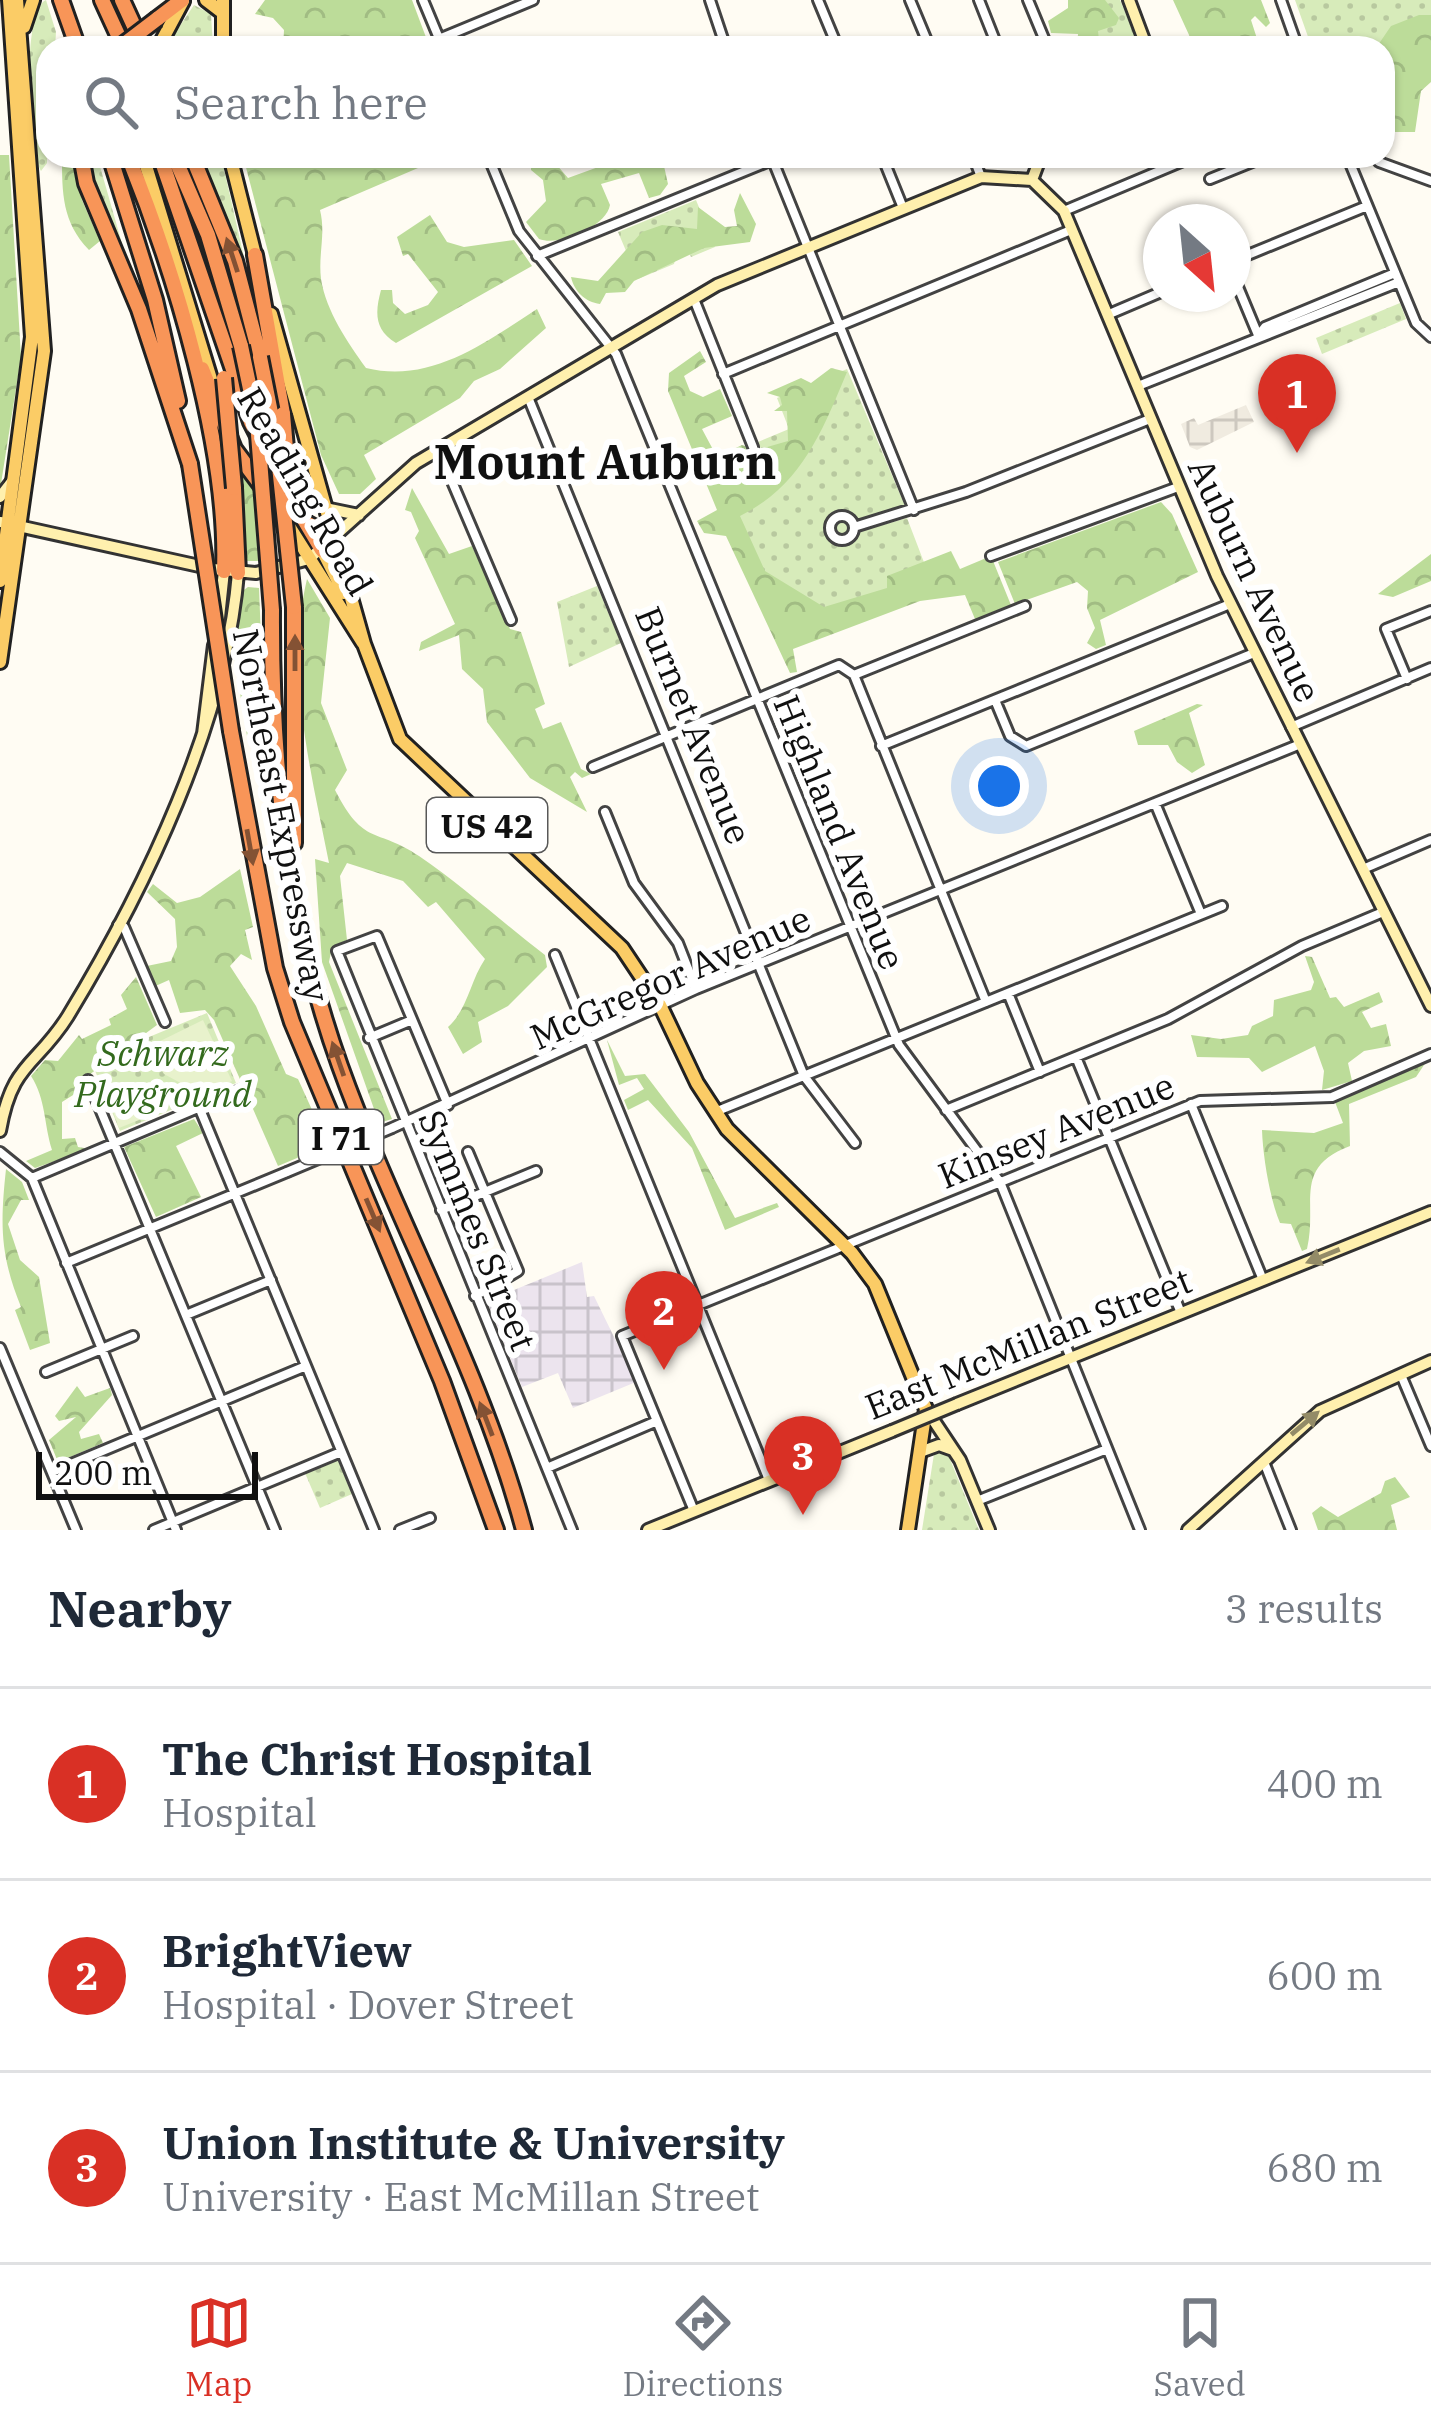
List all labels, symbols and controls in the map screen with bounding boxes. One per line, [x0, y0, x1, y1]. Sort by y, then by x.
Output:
search box [36, 36, 1395, 168]
icon: search [78, 69, 144, 135]
text: Search here [174, 73, 428, 131]
north arrow [1143, 204, 1251, 312]
one-way arrow [222, 237, 240, 273]
pin: 1 [1258, 354, 1336, 453]
street label: Reading Road [227, 378, 385, 604]
district label: Mount Auburn [433, 430, 777, 492]
street label: Auburn Avenue [1178, 450, 1332, 710]
street label: Burnet Avenue [625, 599, 763, 851]
street label: Northeast Expressway [223, 625, 341, 1006]
one-way arrow [285, 633, 305, 671]
street label: Highland Avenue [764, 688, 916, 976]
your location [969, 756, 1029, 816]
road number: US 42 [427, 798, 547, 852]
one-way arrow [242, 828, 260, 866]
street label: McGregor Avenue [523, 894, 817, 1060]
park label: Schwarz Playground [74, 1029, 252, 1117]
one-way arrow [328, 1041, 346, 1077]
street label: Kinsey Avenue [931, 1061, 1181, 1199]
street label: Symmes Street [408, 1103, 548, 1357]
road number: I 71 [299, 1110, 383, 1164]
one-way arrow [364, 1197, 383, 1233]
one-way arrow [1304, 1247, 1340, 1266]
street label: East McMillan Street [858, 1256, 1198, 1430]
pin: 2 [625, 1271, 703, 1370]
one-way arrow [476, 1401, 495, 1437]
one-way arrow [1290, 1411, 1321, 1437]
pin: 3 [764, 1416, 842, 1515]
scale bar [36, 1446, 258, 1499]
text: 200 m [54, 1451, 153, 1494]
text: Nearby [48, 1575, 232, 1641]
text: 3 results [1225, 1583, 1383, 1634]
text: The Christ Hospital [162, 1729, 592, 1787]
text: 1 [75, 1758, 99, 1809]
text: 400 m [1267, 1758, 1383, 1809]
text: Hospital [162, 1787, 317, 1838]
text: BrightView [162, 1921, 412, 1979]
text: 2 [75, 1950, 99, 2001]
text: 600 m [1267, 1950, 1383, 2001]
text: Hospital · Dover Street [162, 1979, 574, 2030]
text: Union Institute & University [162, 2113, 785, 2171]
text: 3 [75, 2142, 99, 2193]
text: 680 m [1267, 2142, 1383, 2193]
text: University · East McMillan Street [162, 2171, 760, 2222]
tab: Map [185, 2290, 252, 2405]
tab: Directions [622, 2290, 783, 2405]
tab: Saved [1153, 2290, 1246, 2405]

